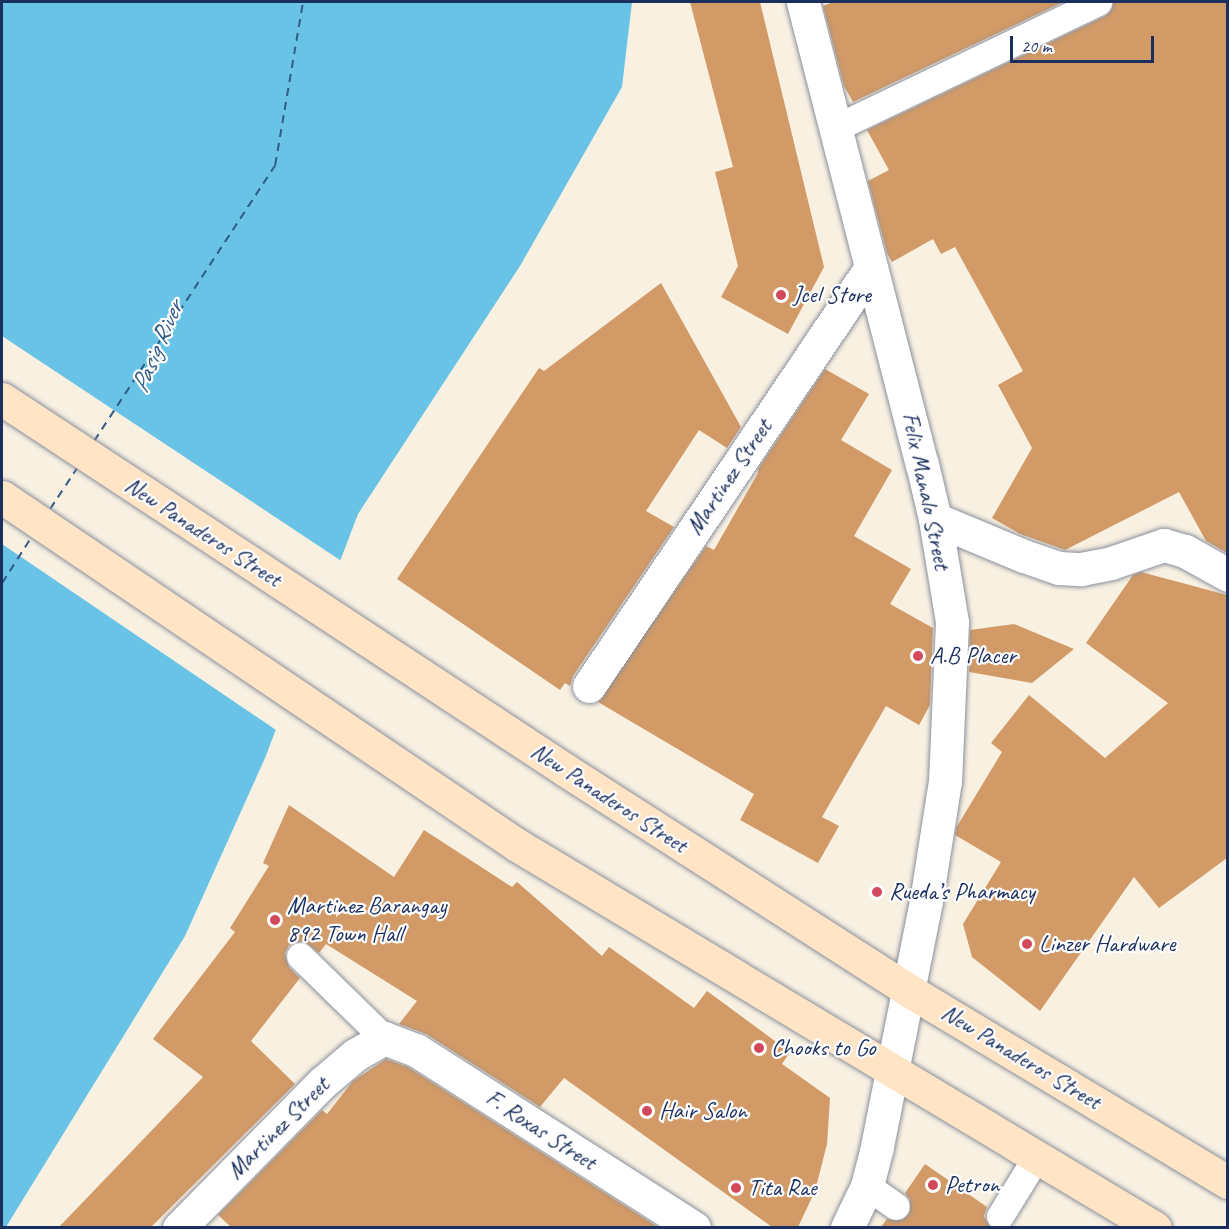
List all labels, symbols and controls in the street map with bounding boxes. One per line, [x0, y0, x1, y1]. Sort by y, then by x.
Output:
scale bar [1013, 24, 1157, 62]
text: 20 m [1021, 35, 1052, 57]
place label: Jcel Store [793, 281, 871, 309]
marker: Jcel Store [774, 288, 788, 302]
water label: Pasig River [124, 296, 190, 398]
street label: Felix Manalo Street [895, 410, 957, 572]
street label: Martinez Street [680, 414, 778, 540]
street label: New Panaderos Street [119, 470, 287, 594]
place label: A.B Placer [930, 642, 1016, 670]
marker: A.B Placer [911, 649, 925, 663]
street label: New Panaderos Street [525, 736, 693, 860]
place label: Rueda’s Pharmacy [889, 878, 1035, 906]
marker: Rueda’s Pharmacy [870, 885, 884, 899]
place label: Martinez Barangay 892 Town Hall [287, 892, 446, 948]
marker: Martinez Barangay 892 Town Hall [268, 913, 282, 927]
place label: Linzer Hardware [1039, 930, 1175, 958]
marker: Linzer Hardware [1020, 937, 1034, 951]
street label: New Panaderos Street [935, 998, 1107, 1116]
place label: Chooks to Go [771, 1034, 876, 1062]
marker: Chooks to Go [752, 1041, 766, 1055]
street label: Martinez Street [221, 1071, 335, 1185]
street label: F. Roxas Street [480, 1083, 602, 1177]
place label: Hair Salon [659, 1097, 747, 1125]
marker: Hair Salon [640, 1104, 654, 1118]
place label: Petron [945, 1171, 999, 1199]
place label: Tita Rae [748, 1174, 818, 1202]
marker: Petron [926, 1178, 940, 1192]
marker: Tita Rae [729, 1181, 743, 1195]

